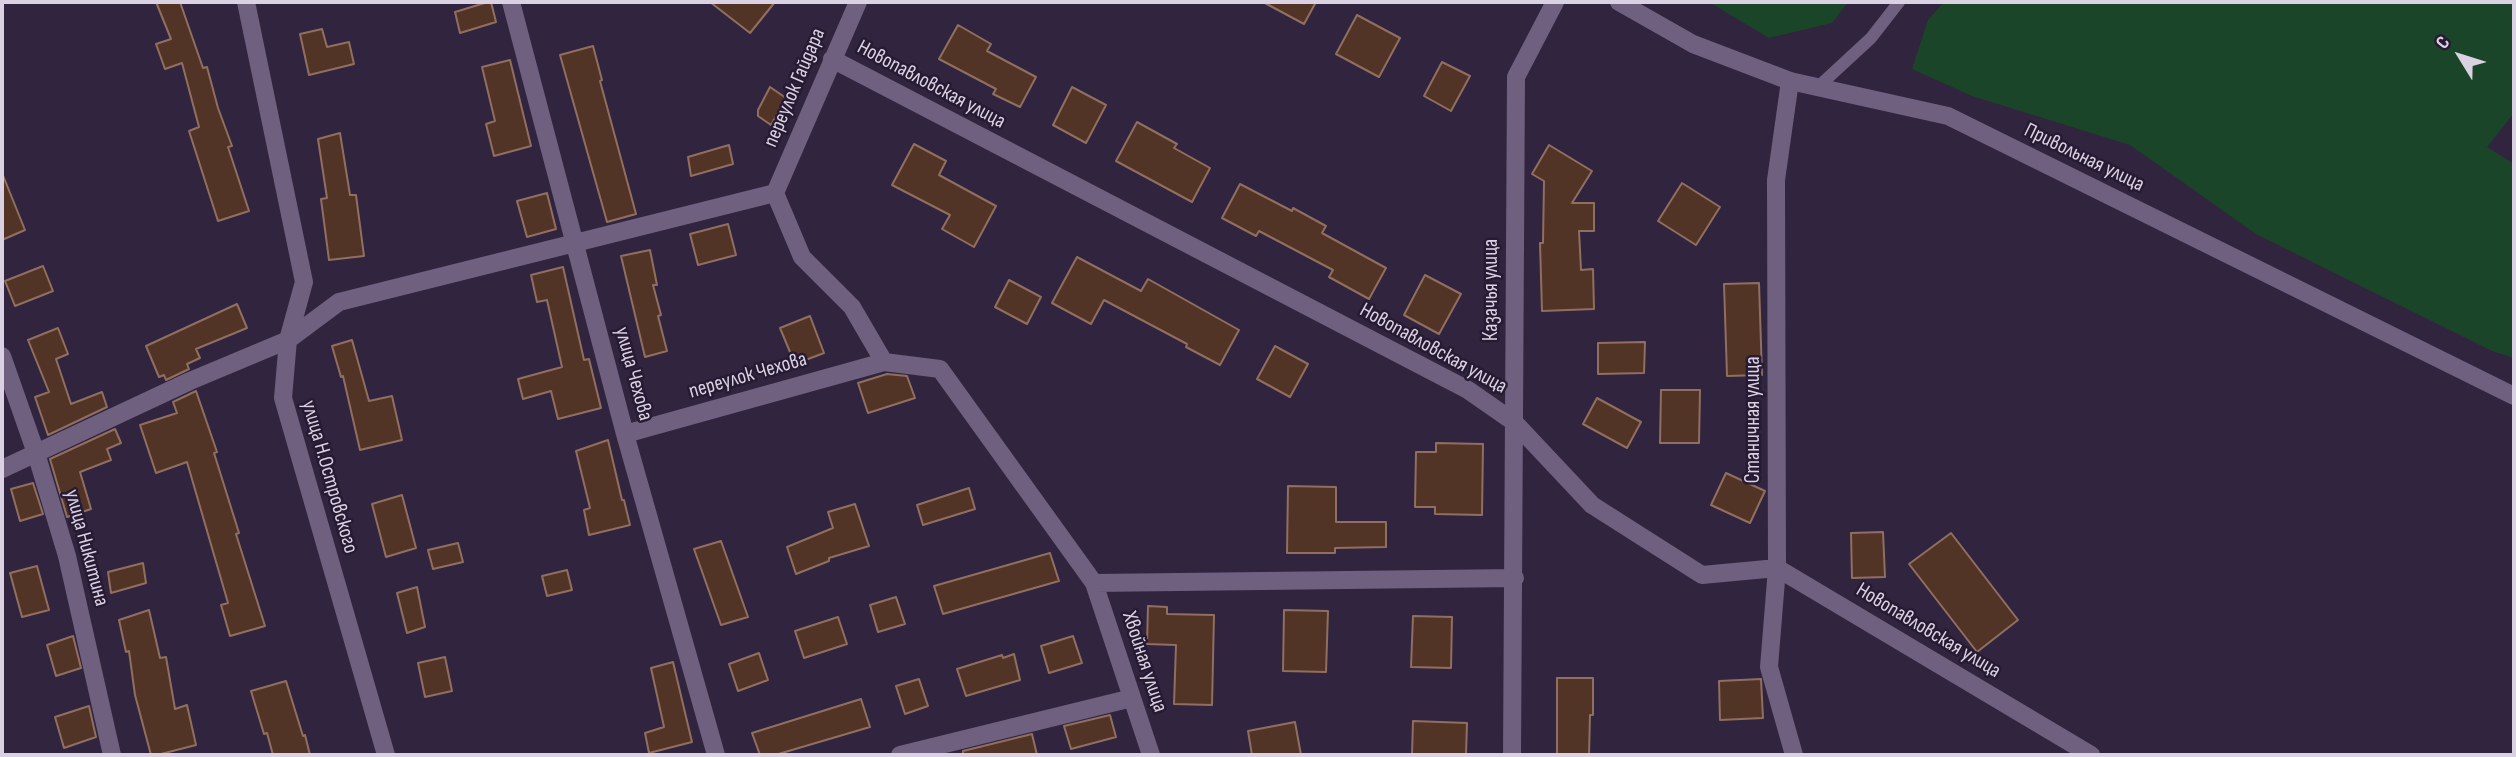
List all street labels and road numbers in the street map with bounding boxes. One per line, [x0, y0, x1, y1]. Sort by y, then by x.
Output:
street label: переулок Гайдара [759, 25, 831, 151]
street label: Новопавловская улица [853, 35, 1009, 135]
street label: Привольная улица [2020, 118, 2148, 198]
street label: Казачья улица [1479, 239, 1505, 341]
street label: Новопавловская улица [1355, 298, 1511, 400]
street label: улица Чехова [608, 324, 658, 424]
street label: переулок Чехова [686, 347, 810, 405]
street label: Станичная улица [1741, 356, 1767, 484]
street label: улица Н.Островского [295, 398, 363, 556]
street label: улица Никитина [58, 487, 114, 609]
street label: Новопавловская улица [1851, 578, 2005, 684]
street label: Хвойная улица [1116, 608, 1172, 716]

